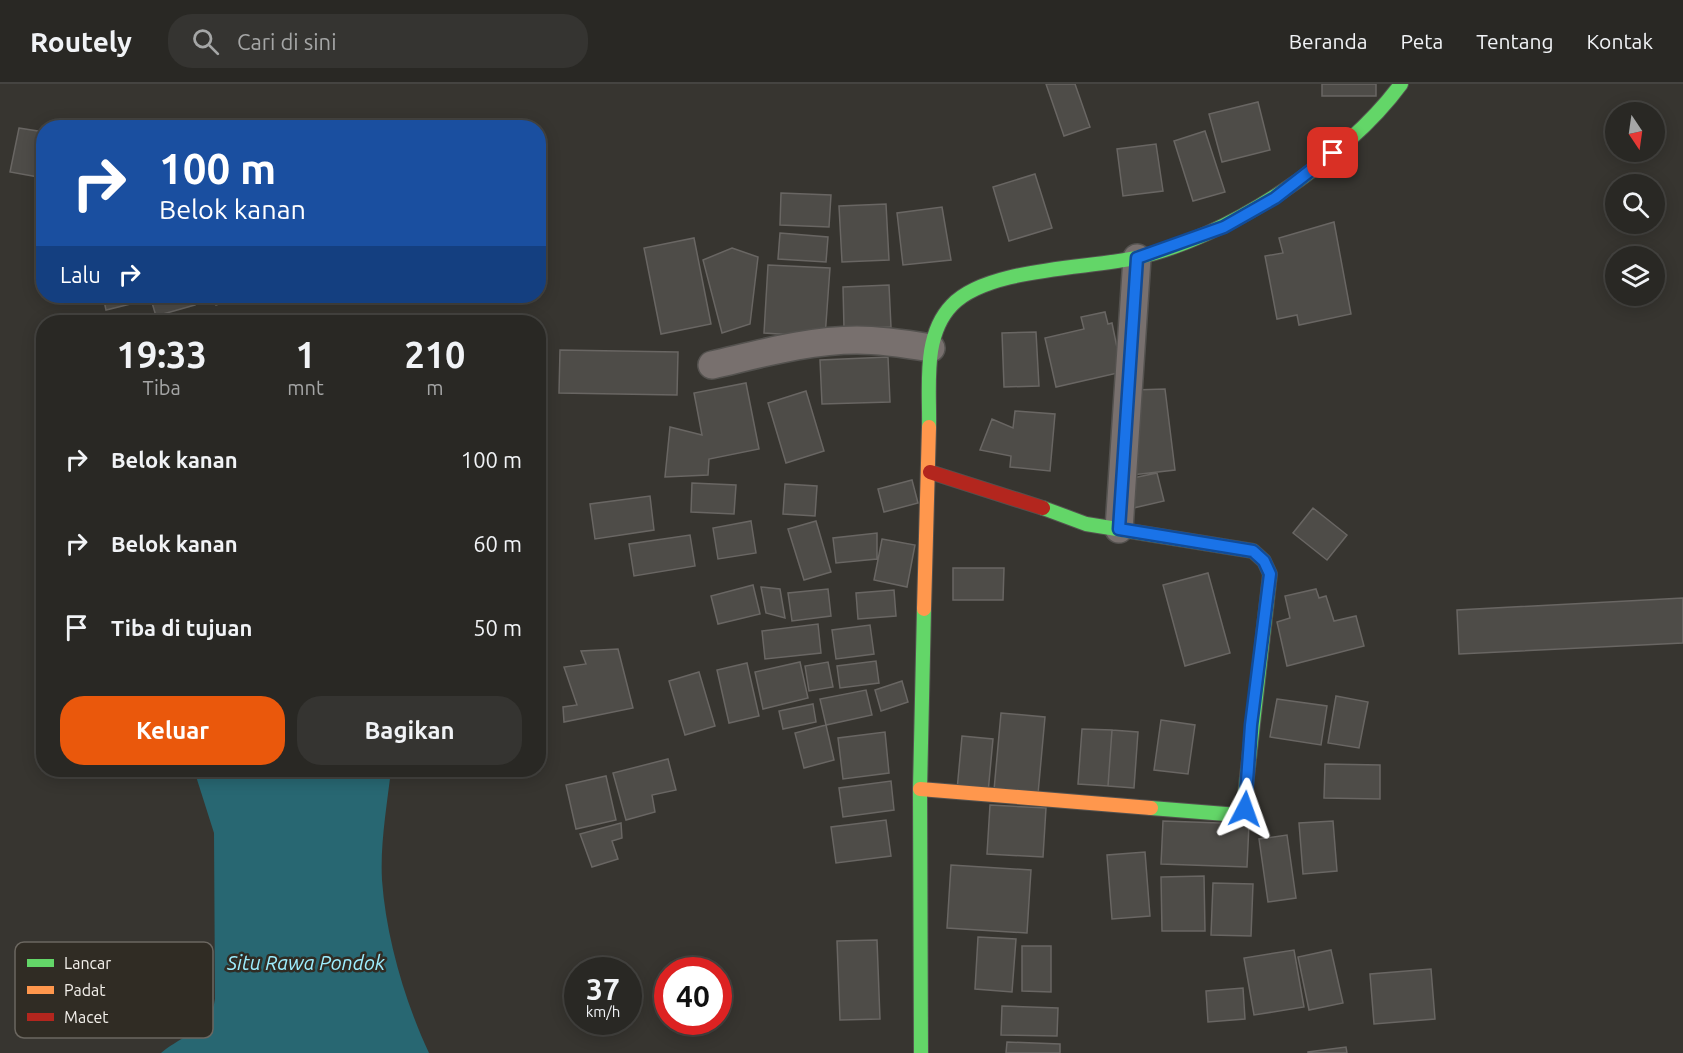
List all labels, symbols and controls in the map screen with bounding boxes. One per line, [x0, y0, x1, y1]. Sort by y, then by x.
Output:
search box [168, 14, 588, 68]
icon: search [189, 25, 222, 58]
text: Routely [30, 26, 132, 57]
text: Cari di sini [237, 29, 337, 54]
text: Beranda [1289, 29, 1368, 53]
text: Peta [1401, 29, 1443, 53]
text: Tentang [1476, 29, 1554, 53]
text: Kontak [1587, 29, 1653, 53]
north arrow [1605, 102, 1665, 162]
map controls [1605, 102, 1665, 306]
pin [1307, 127, 1358, 178]
icon: arrive [1316, 136, 1349, 169]
icon: right [60, 144, 138, 222]
text: 100 m [159, 145, 276, 192]
button: search [1605, 174, 1665, 234]
text: Belok kanan [159, 194, 306, 224]
button: layers [1605, 246, 1665, 306]
icon: right [113, 258, 146, 291]
text: Lalu [60, 262, 101, 287]
text: 19:33 [117, 334, 207, 375]
text: 1 [295, 334, 316, 375]
text: 210 [404, 334, 465, 375]
text: Tiba [142, 376, 181, 399]
text: mnt [287, 376, 324, 399]
text: m [426, 376, 444, 399]
icon: right [60, 443, 93, 476]
text: Belok kanan [111, 447, 238, 472]
text: 100 m [461, 447, 522, 472]
icon: right [60, 527, 93, 560]
text: Belok kanan [111, 531, 238, 556]
text: 60 m [473, 531, 522, 556]
icon: arrive [60, 611, 93, 644]
text: Tiba di tujuan [111, 615, 252, 640]
text: 50 m [473, 615, 522, 640]
button: Keluar [60, 696, 285, 765]
button: Bagikan [297, 696, 522, 765]
position arrow [1213, 777, 1277, 841]
legend [15, 942, 213, 1038]
water label: Situ Rawa Pondok [226, 951, 386, 974]
text: Lancar [64, 954, 111, 972]
speed limit sign: 40 [654, 957, 732, 1035]
text: 37 [586, 972, 620, 1006]
text: Padat [64, 981, 106, 999]
text: km/h [586, 1003, 620, 1020]
text: Macet [64, 1008, 109, 1026]

